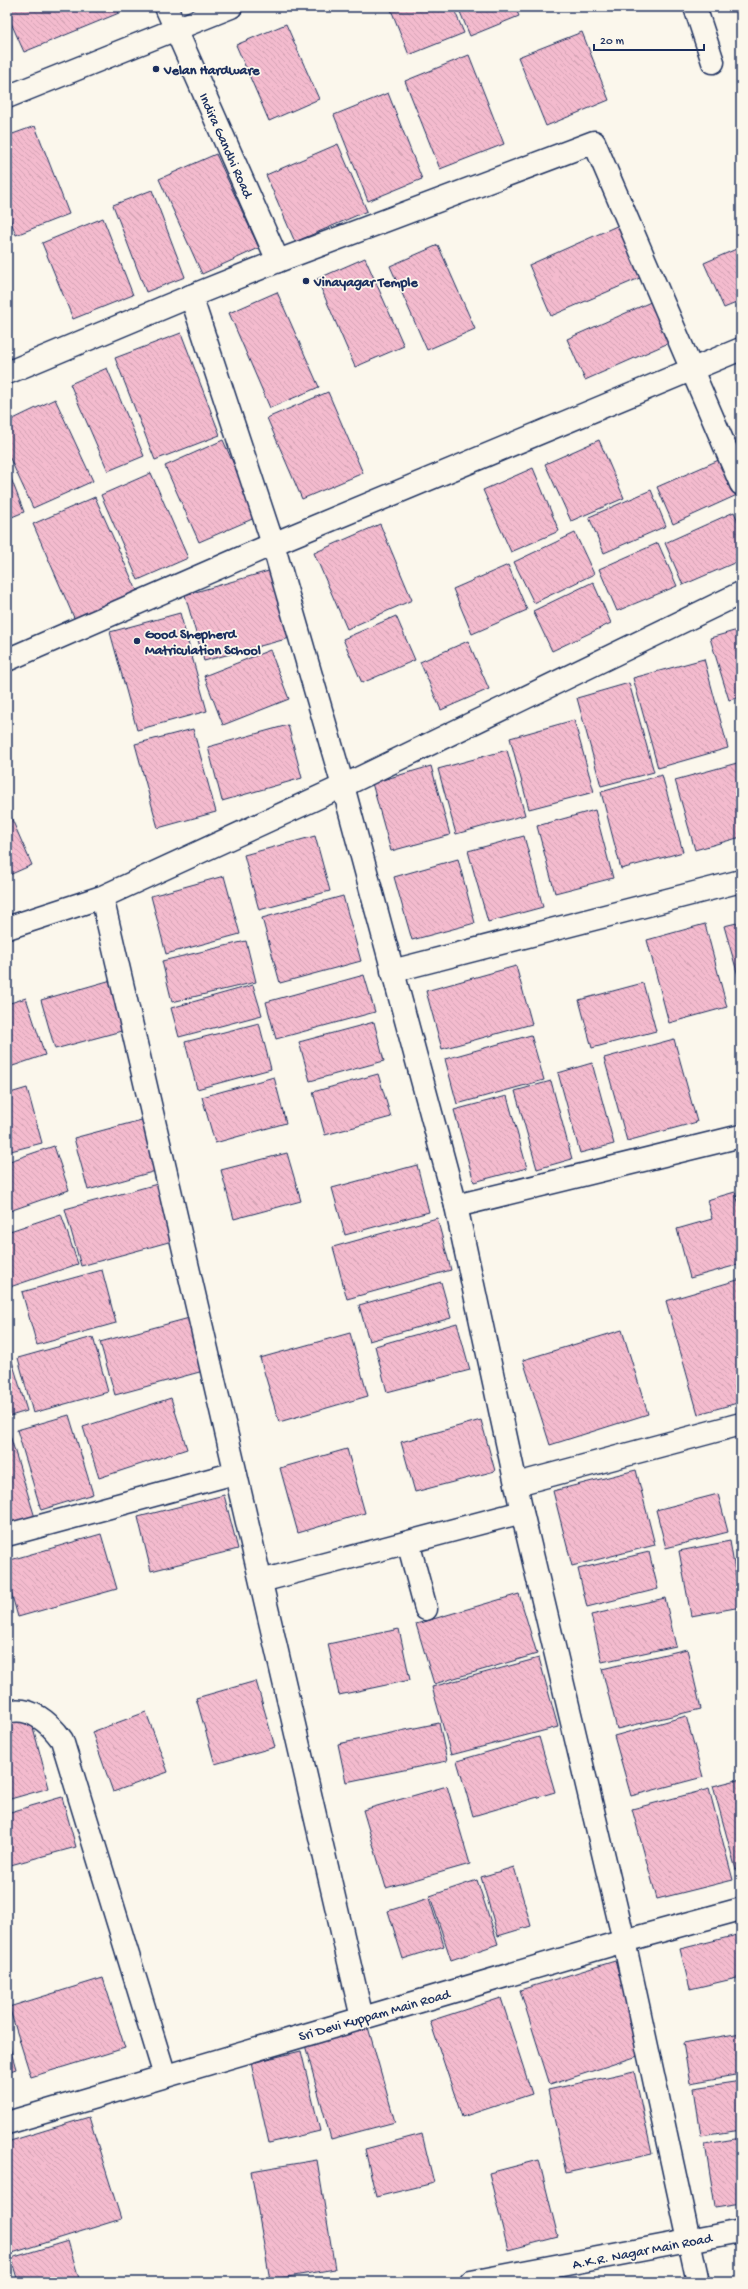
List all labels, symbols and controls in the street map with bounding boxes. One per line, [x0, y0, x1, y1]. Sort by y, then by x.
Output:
scale bar [594, 26, 704, 52]
text: 20 m [600, 35, 625, 49]
place label: Velan Hardware [163, 63, 260, 80]
marker: Velan Hardware [151, 64, 161, 74]
street label: Indira Gandhi Road [194, 91, 256, 203]
place label: Vinayagar Temple [313, 275, 418, 292]
marker: Vinayagar Temple [301, 276, 311, 286]
place label: Good Shepherd Matriculation School [145, 627, 261, 660]
marker: Good Shepherd Matriculation School [132, 636, 142, 646]
street label: Sri Devi Kuppam Main Road [297, 1986, 454, 2046]
street label: A.K.R. Nagar Main Road [571, 2230, 715, 2274]

